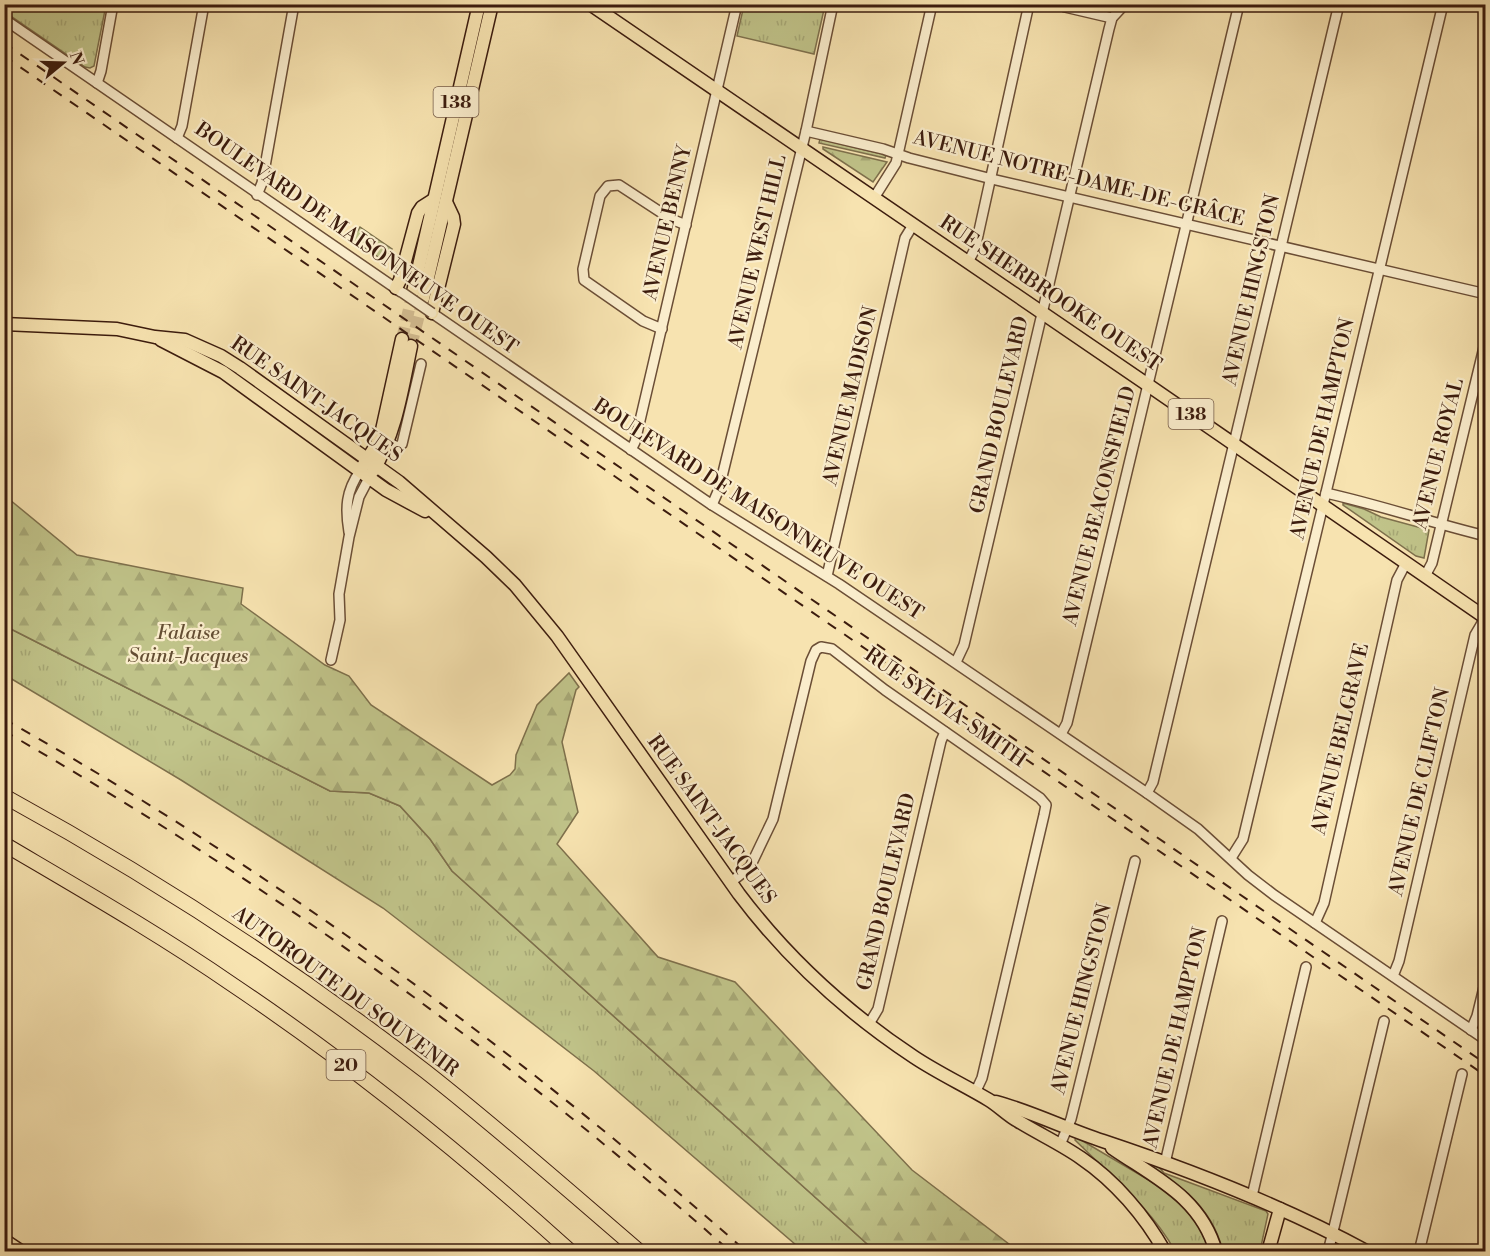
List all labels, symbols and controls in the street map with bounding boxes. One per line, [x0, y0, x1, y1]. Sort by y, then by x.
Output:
north arrow [33, 33, 93, 93]
text: N [65, 49, 88, 68]
road number: 138 [434, 87, 478, 117]
street label: BOULEVARD DE MAISONNEUVE OUEST [189, 117, 522, 361]
street label: AVENUE NOTRE-DAME-DE-GRÂCE [910, 124, 1248, 232]
street label: AVENUE BENNY [638, 142, 698, 304]
street label: AVENUE WEST HILL [723, 152, 793, 353]
street label: AVENUE HINGSTON [1218, 192, 1286, 389]
street label: RUE SHERBROOKE OUEST [934, 210, 1166, 378]
street label: AVENUE MADISON [818, 304, 884, 489]
street label: GRAND BOULEVARD [965, 314, 1035, 516]
street label: AVENUE DE HAMPTON [1285, 316, 1361, 543]
street label: RUE SAINT-JACQUES [225, 331, 407, 469]
street label: AVENUE ROYAL [1408, 376, 1470, 533]
street label: AVENUE BEACONSFIELD [1058, 383, 1142, 630]
street label: BOULEVARD DE MAISONNEUVE OUEST [587, 393, 928, 626]
road number: 138 [1168, 399, 1214, 429]
park label: Falaise Saint-Jacques [128, 621, 249, 669]
street label: AVENUE BELGRAVE [1307, 641, 1375, 838]
street label: RUE SYLVIA-SMITH [859, 643, 1031, 773]
street label: AVENUE DE CLIFTON [1384, 685, 1456, 900]
street label: RUE SAINT-JACQUES [641, 730, 781, 910]
street label: GRAND BOULEVARD [852, 791, 922, 993]
street label: AUTOROUTE DU SOUVENIR [226, 901, 464, 1083]
street label: AVENUE HINGSTON [1046, 901, 1118, 1098]
street label: AVENUE DE HAMPTON [1138, 925, 1214, 1152]
road number: 20 [326, 1050, 366, 1080]

